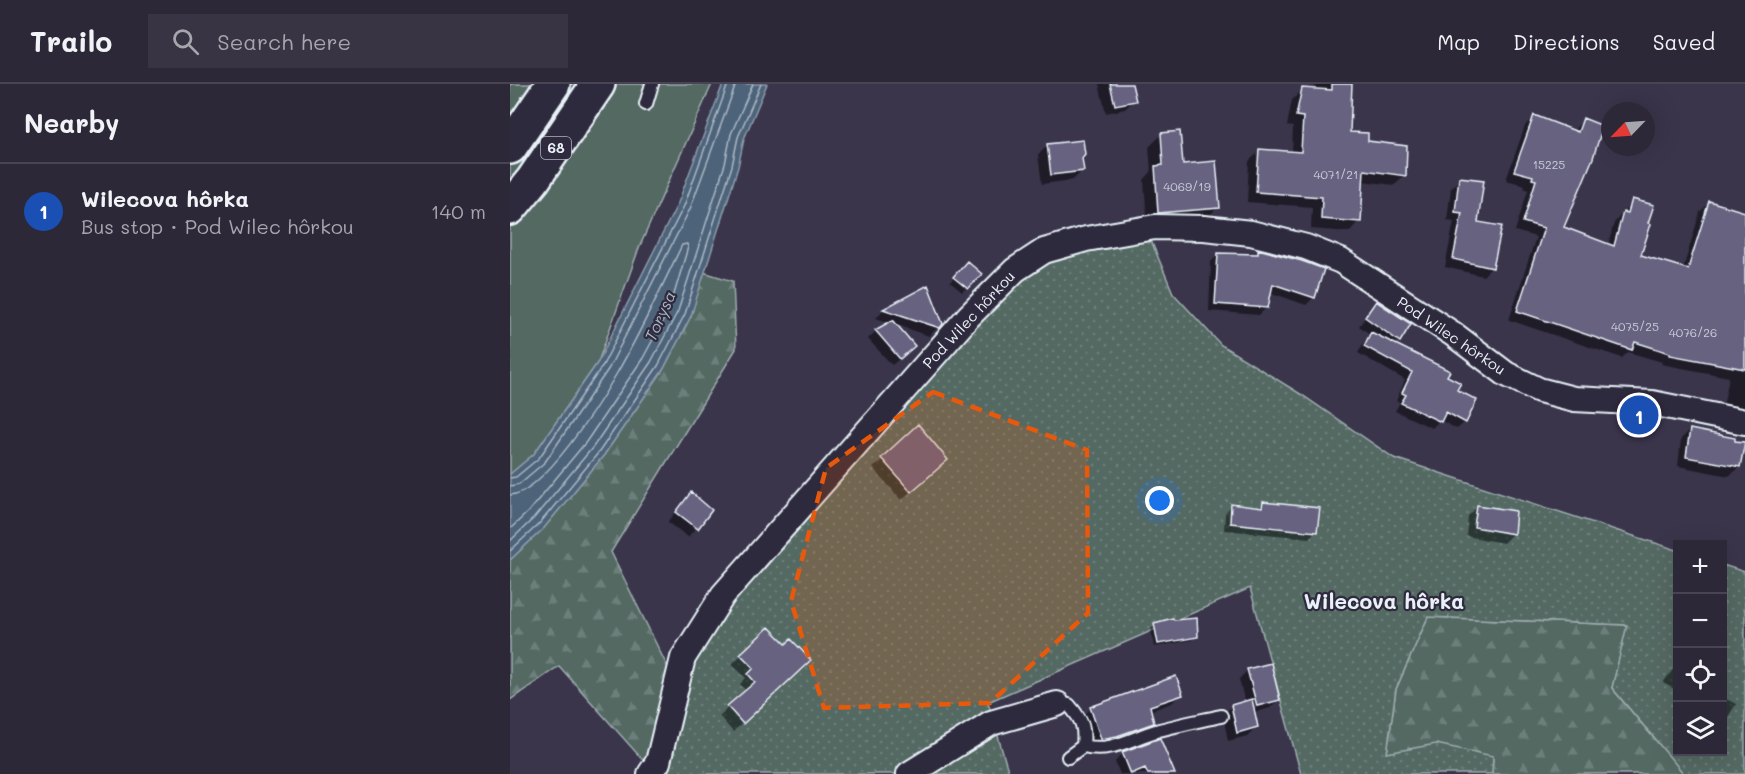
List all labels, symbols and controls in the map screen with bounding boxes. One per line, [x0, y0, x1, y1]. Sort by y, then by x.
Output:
search box [148, 14, 568, 68]
text: Trailo [30, 23, 112, 59]
icon: search [169, 25, 202, 58]
text: Search here [217, 27, 351, 56]
text: Map [1437, 28, 1480, 55]
text: Directions [1513, 28, 1620, 55]
text: Saved [1653, 28, 1715, 55]
north arrow [1601, 102, 1655, 156]
text: Nearby [24, 106, 119, 140]
road number: 68 [541, 137, 571, 159]
house number: 15225 [1533, 156, 1565, 172]
house number: 4071/21 [1314, 166, 1358, 182]
house number: 4069/19 [1163, 178, 1211, 194]
text: Wilecova hôrka [81, 184, 249, 213]
text: 1 [39, 198, 48, 224]
text: 140 m [431, 198, 486, 224]
text: Bus stop · Pod Wilec hôrkou [81, 213, 354, 239]
street label: Pod Wilec hôrkou [918, 266, 1019, 372]
water label: Torysa [639, 288, 680, 344]
street label: Pod Wilec hôrkou [1393, 291, 1510, 379]
house number: 4075/25 [1611, 318, 1659, 334]
house number: 4076/26 [1669, 324, 1717, 340]
pin: 1 [1620, 392, 1658, 438]
your location [1145, 486, 1174, 515]
map controls [1673, 540, 1727, 756]
button: + [1673, 540, 1727, 594]
district label: Wilecova hôrka [1304, 587, 1464, 614]
button: − [1673, 594, 1727, 648]
button: locate [1673, 648, 1727, 702]
button: layers [1673, 702, 1727, 756]

